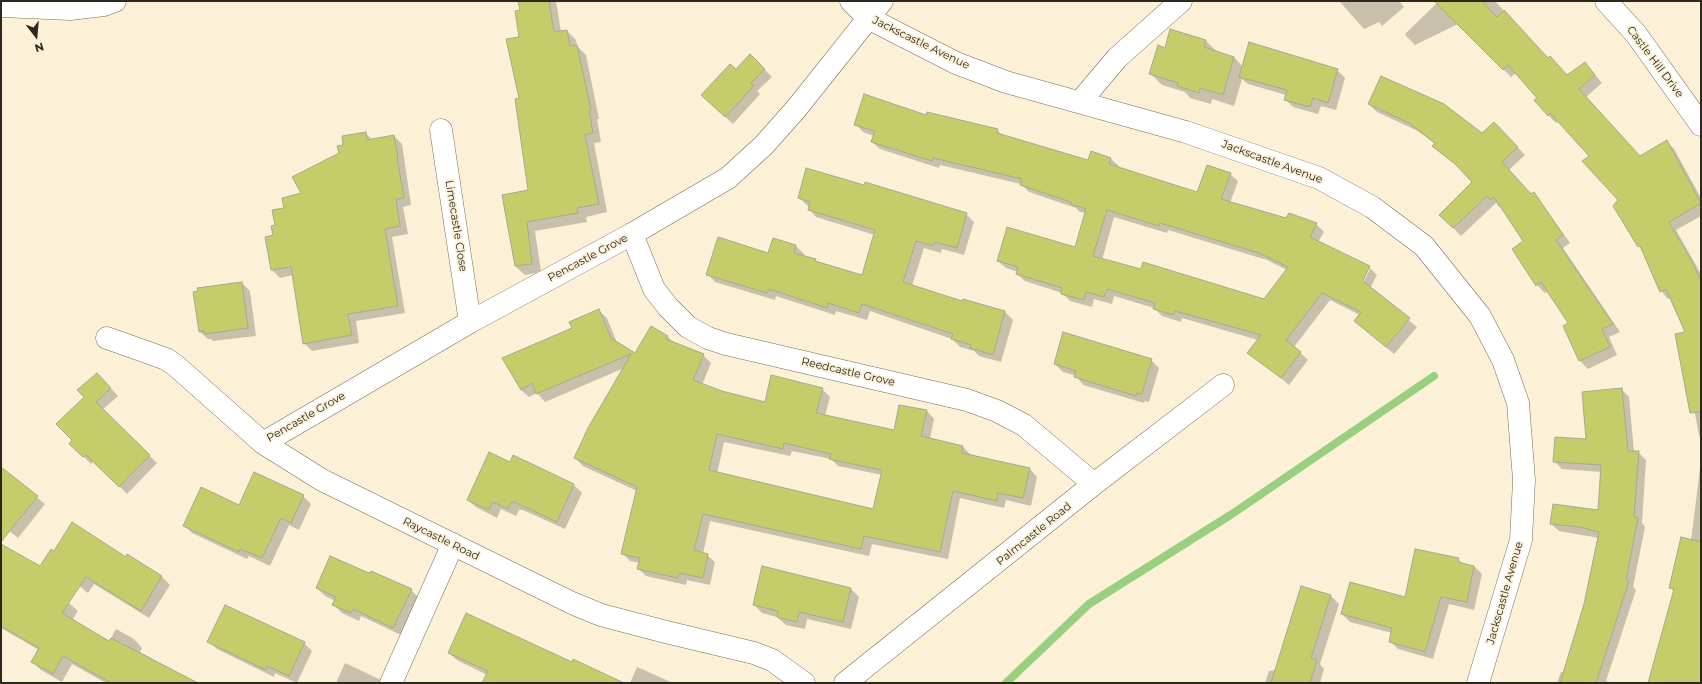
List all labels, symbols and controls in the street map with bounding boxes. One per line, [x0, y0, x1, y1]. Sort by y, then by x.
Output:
street label: Jackscastle Avenue [870, 14, 972, 72]
north arrow [16, 16, 56, 56]
street label: Castle Hill Drive [1624, 24, 1686, 100]
text: N [33, 40, 46, 55]
street label: Jackscastle Avenue [1220, 138, 1324, 186]
street label: Limecastle Close [442, 179, 470, 273]
street label: Pencastle Grove [546, 231, 630, 285]
street label: Reedcastle Grove [800, 355, 896, 389]
street label: Pencastle Grove [264, 389, 348, 445]
street label: Palmcastle Road [994, 500, 1074, 568]
street label: Raycastle Road [400, 515, 482, 563]
street label: Jackscastle Avenue [1484, 540, 1526, 646]

